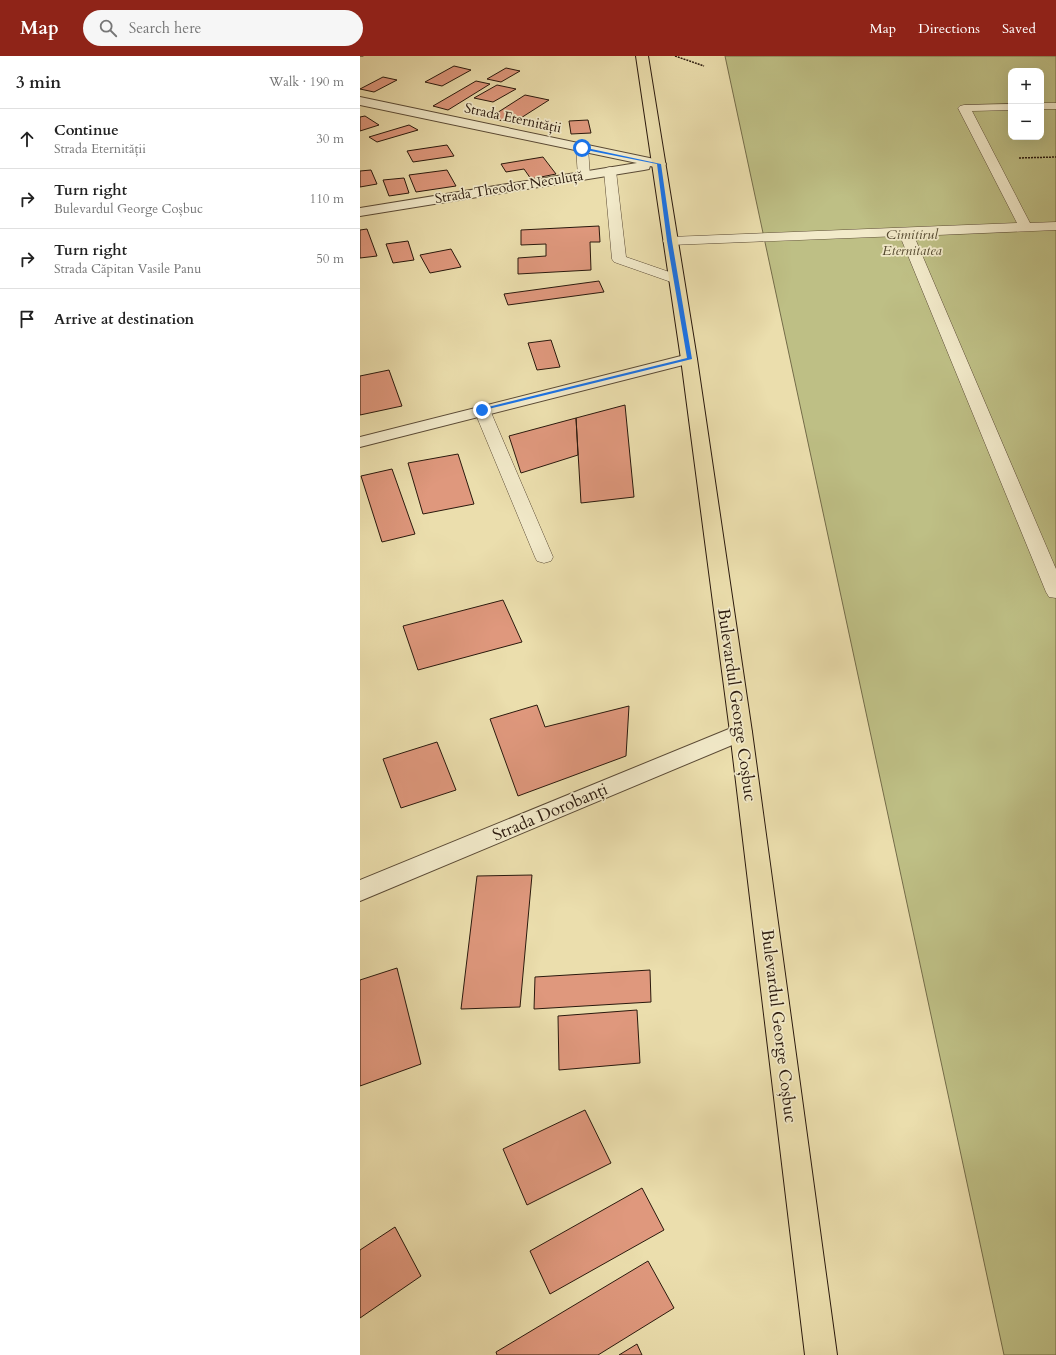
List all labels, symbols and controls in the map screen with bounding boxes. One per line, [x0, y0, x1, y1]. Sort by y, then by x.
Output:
search box [83, 10, 363, 46]
text: Map [20, 15, 59, 41]
icon: search [97, 17, 119, 39]
text: Search here [129, 18, 201, 38]
text: Map [870, 19, 896, 38]
text: Directions [918, 19, 980, 38]
text: Saved [1002, 19, 1036, 38]
map controls [1008, 68, 1044, 140]
button: + [1008, 68, 1044, 104]
text: 3 min [16, 71, 61, 94]
text: Walk · 190 m [269, 73, 344, 91]
street label: Strada Eternității [463, 98, 563, 138]
button: − [1008, 104, 1044, 140]
text: Continue [54, 120, 119, 140]
icon: ahead [16, 128, 38, 150]
text: 30 m [316, 130, 344, 148]
route start [573, 139, 591, 157]
text: Strada Eternității [54, 140, 146, 158]
street label: Strada Theodor Neculuță [434, 166, 584, 208]
text: Turn right [54, 180, 127, 200]
icon: right [16, 188, 38, 210]
text: 110 m [310, 190, 344, 208]
text: Bulevardul George Coșbuc [54, 200, 203, 218]
park label: Cimitirul Eternitatea [882, 225, 942, 260]
text: Turn right [54, 240, 127, 260]
icon: right [16, 248, 38, 270]
text: 50 m [316, 250, 344, 268]
text: Strada Căpitan Vasile Panu [54, 260, 201, 278]
icon: arrive [16, 308, 38, 330]
text: Arrive at destination [54, 309, 194, 329]
route end [473, 401, 491, 419]
street label: Bulevardul George Coșbuc [712, 607, 762, 803]
street label: Strada Dorobanți [489, 777, 611, 847]
street label: Bulevardul George Coșbuc [756, 928, 802, 1124]

